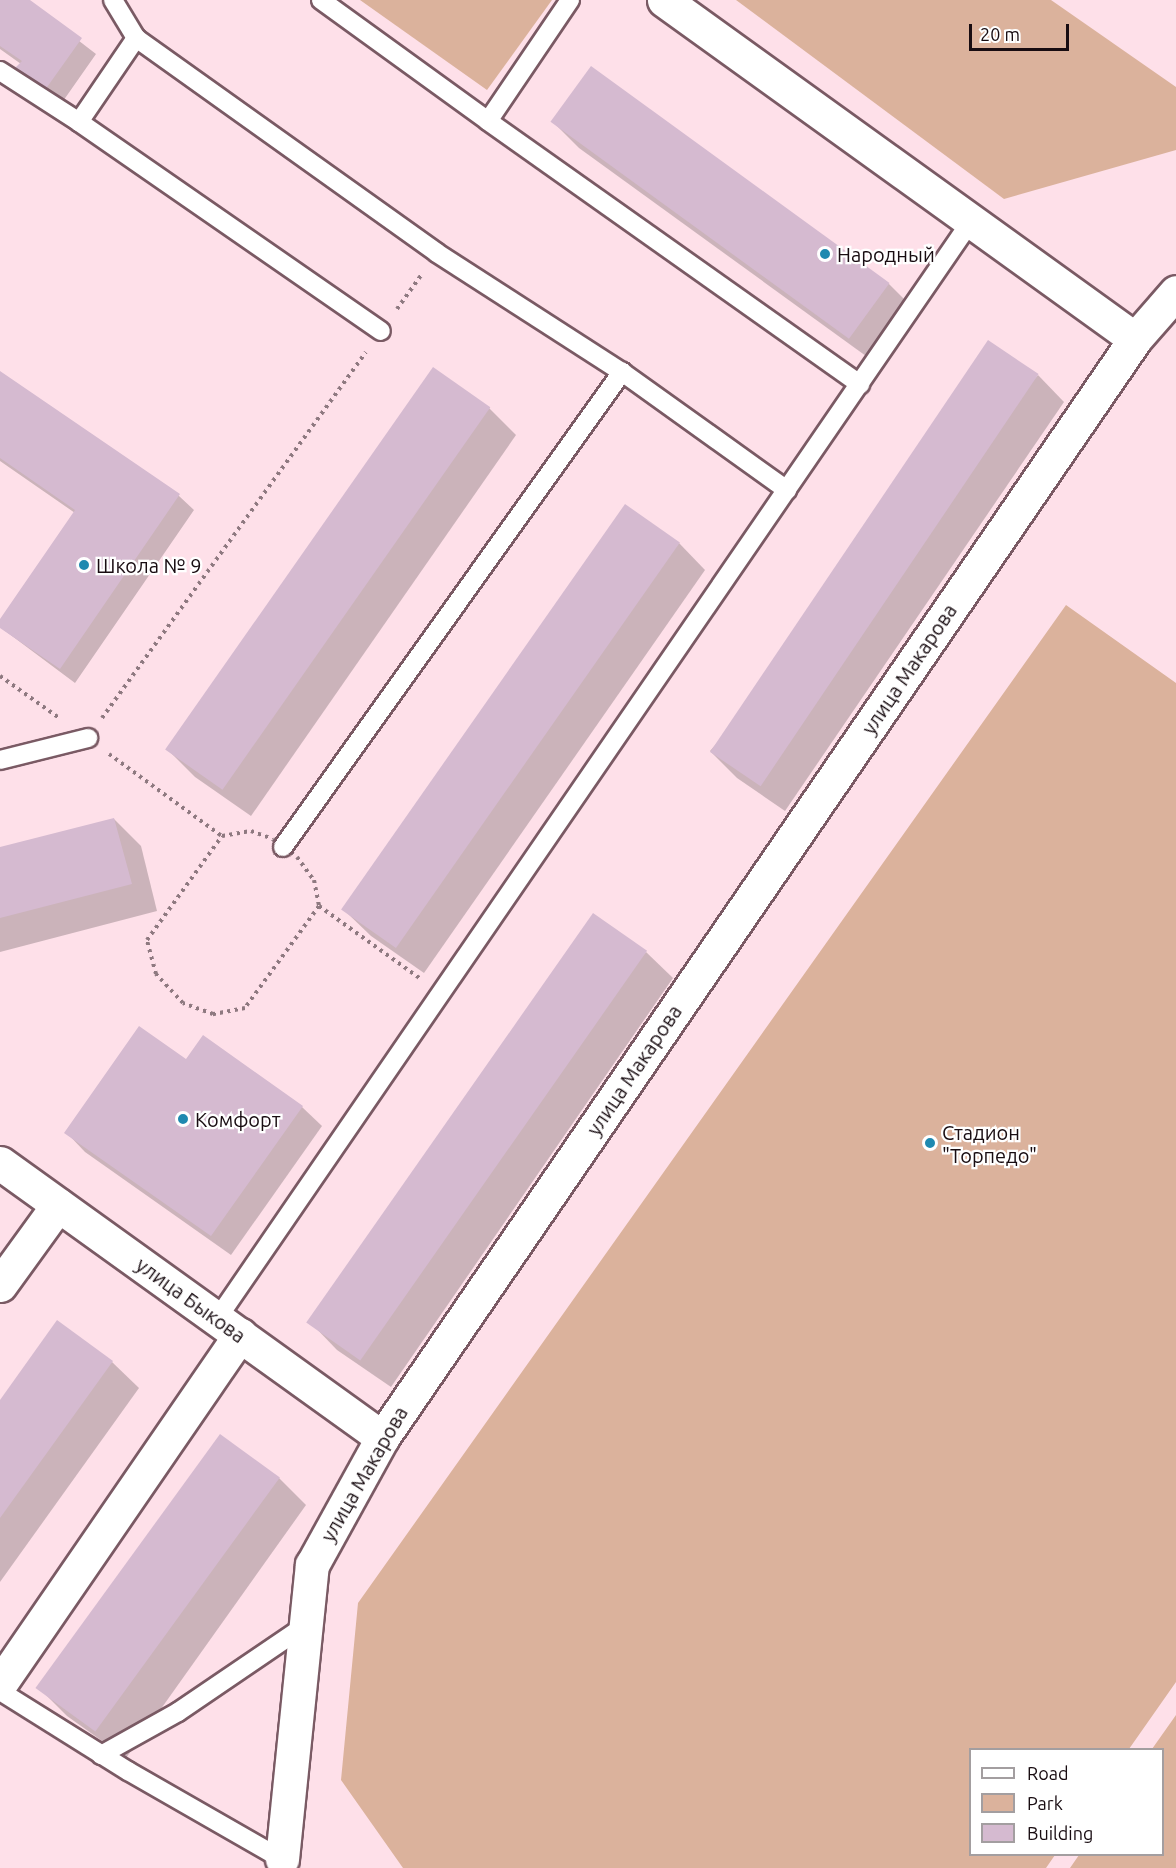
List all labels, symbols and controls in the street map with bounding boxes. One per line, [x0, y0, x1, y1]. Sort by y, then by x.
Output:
scale bar [972, 12, 1072, 50]
text: 20 m [980, 24, 1020, 44]
place label: Народный [837, 242, 935, 266]
marker: Народный [818, 247, 832, 261]
place label: Школа № 9 [96, 553, 201, 577]
marker: Школа № 9 [77, 558, 91, 572]
street label: улица Макарова [856, 599, 962, 739]
street label: улица Макарова [581, 1000, 687, 1140]
place label: Комфорт [195, 1107, 281, 1131]
marker: Комфорт [176, 1112, 190, 1126]
place label: Стадион "Торпедо" [942, 1120, 1037, 1167]
marker: Стадион "Торпедо" [923, 1136, 937, 1150]
street label: улица Быкова [132, 1252, 250, 1348]
street label: улица Макарова [316, 1402, 412, 1546]
legend [969, 1748, 1164, 1856]
text: Road [1027, 1763, 1069, 1783]
text: Park [1027, 1793, 1063, 1813]
text: Building [1027, 1823, 1093, 1843]

